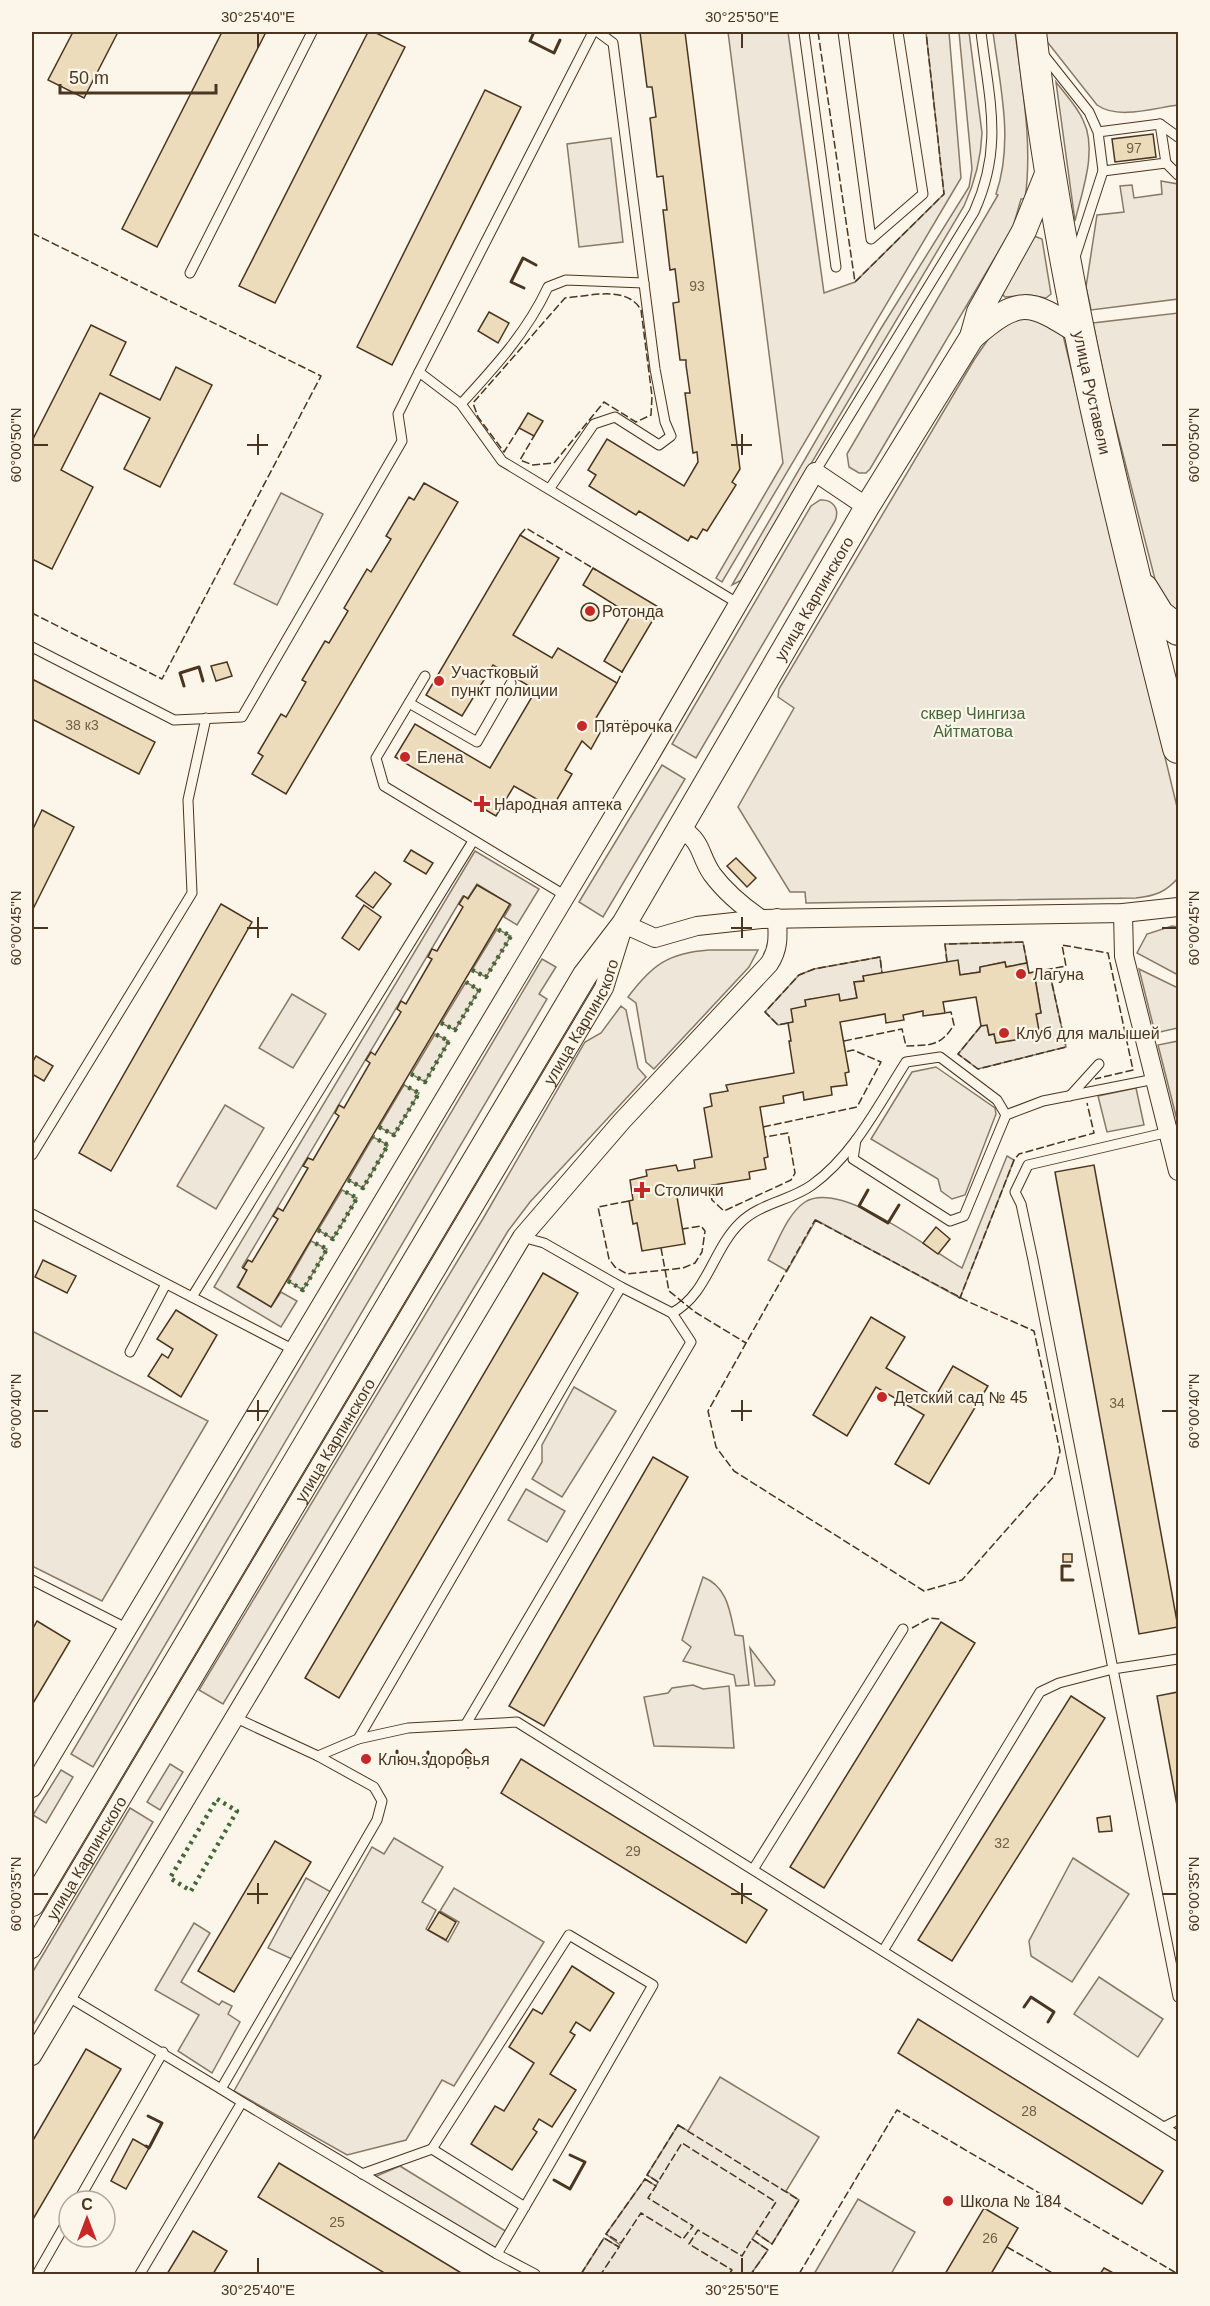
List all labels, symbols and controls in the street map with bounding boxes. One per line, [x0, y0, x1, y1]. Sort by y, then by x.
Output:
text: 30°25'40"E [221, 8, 295, 25]
text: 30°25'50"E [705, 8, 779, 25]
scale bar [60, 57, 216, 95]
text: 50 m [69, 68, 109, 88]
house number: 97 [1126, 140, 1142, 156]
house number: 93 [689, 278, 705, 294]
street label: улица Руставели [1070, 329, 1114, 456]
text: 60°00'50"N [7, 407, 24, 483]
text: 60°00'50"N [1185, 407, 1202, 483]
street label: улица Карпинского [771, 534, 857, 664]
place label: Ротонда [602, 603, 664, 620]
marker: Ротонда [583, 604, 597, 618]
place label: Участковый пункт полиции [451, 664, 558, 699]
marker: Участковый пункт полиции [432, 674, 446, 688]
park label: сквер Чингиза Айтматова [920, 705, 1026, 740]
house number: 38 к3 [65, 717, 99, 733]
place label: Пятёрочка [594, 718, 673, 735]
marker: Пятёрочка [575, 719, 589, 733]
place label: Елена [417, 749, 464, 766]
marker: Елена [398, 750, 412, 764]
place label: Народная аптека [494, 796, 622, 813]
marker: Народная аптека [475, 797, 489, 811]
text: 60°00'45"N [7, 890, 24, 966]
text: 60°00'45"N [1185, 890, 1202, 966]
street label: улица Карпинского [541, 957, 622, 1088]
place label: Лагуна [1033, 966, 1084, 983]
marker: Лагуна [1014, 967, 1028, 981]
place label: Клуб для малышей [1016, 1025, 1160, 1042]
marker: Клуб для малышей [997, 1026, 1011, 1040]
place label: Столички [654, 1182, 724, 1199]
marker: Столички [635, 1183, 649, 1197]
text: 60°00'40"N [7, 1373, 24, 1449]
text: 60°00'40"N [1185, 1373, 1202, 1449]
street label: улица Карпинского [292, 1376, 379, 1505]
place label: Детский сад № 45 [894, 1389, 1028, 1406]
marker: Детский сад № 45 [875, 1390, 889, 1404]
house number: 34 [1109, 1395, 1125, 1411]
place label: Ключ здоровья [378, 1751, 490, 1768]
marker: Ключ здоровья [359, 1752, 373, 1766]
street label: улица Карпинского [43, 1793, 130, 1923]
house number: 32 [994, 1835, 1010, 1851]
house number: 29 [625, 1843, 641, 1859]
text: 60°00'35"N [7, 1856, 24, 1932]
text: 60°00'35"N [1185, 1856, 1202, 1932]
house number: 28 [1021, 2103, 1037, 2119]
north arrow [57, 2189, 117, 2249]
place label: Школа № 184 [960, 2193, 1061, 2210]
marker: Школа № 184 [941, 2194, 955, 2208]
text: С [81, 2196, 93, 2213]
house number: 25 [329, 2214, 345, 2230]
house number: 26 [982, 2230, 998, 2246]
text: 30°25'40"E [221, 2281, 295, 2298]
text: 30°25'50"E [705, 2281, 779, 2298]

